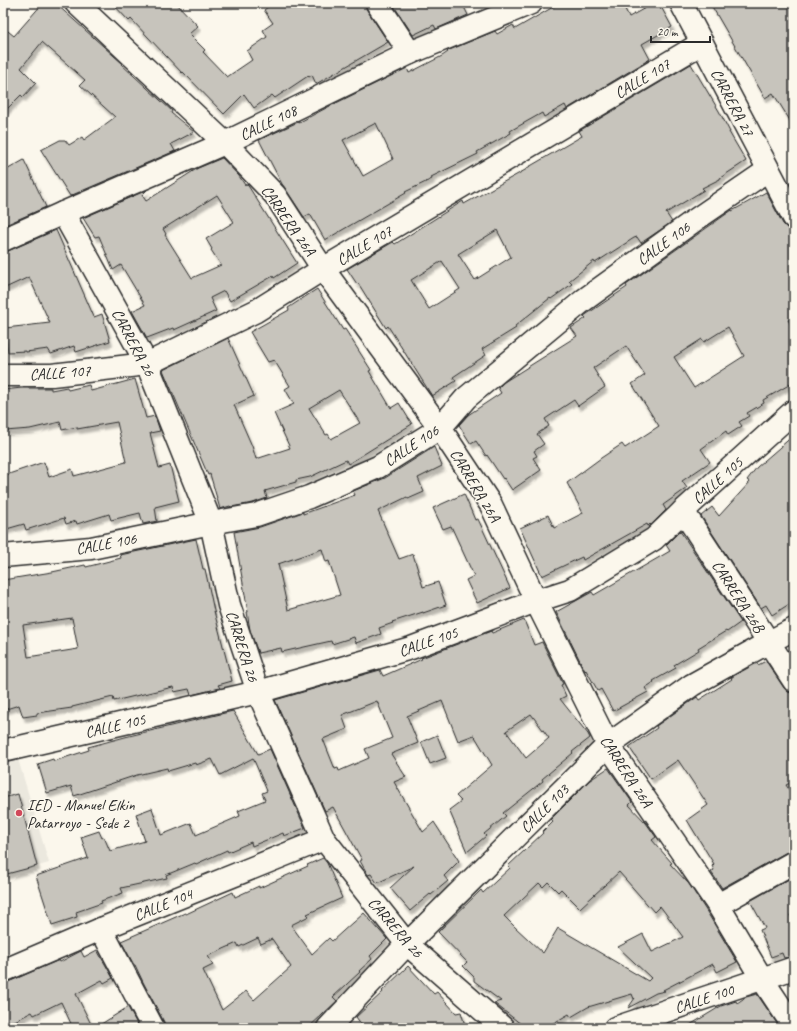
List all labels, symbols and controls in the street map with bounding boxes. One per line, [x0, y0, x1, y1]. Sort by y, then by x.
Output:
scale bar [651, 18, 710, 44]
text: 20 m [657, 24, 679, 40]
street label: CALLE 107 [611, 54, 675, 103]
street label: CARRERA 27 [706, 65, 759, 140]
street label: CALLE 108 [237, 100, 302, 145]
street label: CARRERA 26A [257, 181, 320, 261]
street label: CALLE 106 [633, 217, 695, 270]
street label: CALLE 107 [333, 221, 397, 270]
street label: CARRERA 26 [107, 305, 160, 380]
street label: CALLE 107 [29, 361, 92, 385]
street label: CALLE 106 [380, 420, 443, 471]
street label: CARRERA 26A [446, 445, 505, 527]
street label: CALLE 105 [688, 452, 748, 509]
street label: CALLE 106 [74, 529, 139, 559]
street label: CARRERA 26B [707, 557, 770, 638]
street label: CARRERA 26 [221, 608, 263, 685]
street label: CALLE 105 [396, 622, 461, 661]
street label: CALLE 105 [83, 709, 148, 743]
street label: CARRERA 26A [596, 732, 657, 812]
street label: CALLE 103 [516, 779, 575, 837]
place label: IED - Manuel Elkin Patarroyo - Sede 2 [27, 795, 136, 833]
marker: IED - Manuel Elkin Patarroyo - Sede 2 [14, 808, 24, 818]
street label: CALLE 104 [131, 884, 197, 926]
street label: CARRERA 26 [364, 893, 428, 963]
street label: CALLE 100 [672, 979, 738, 1018]

